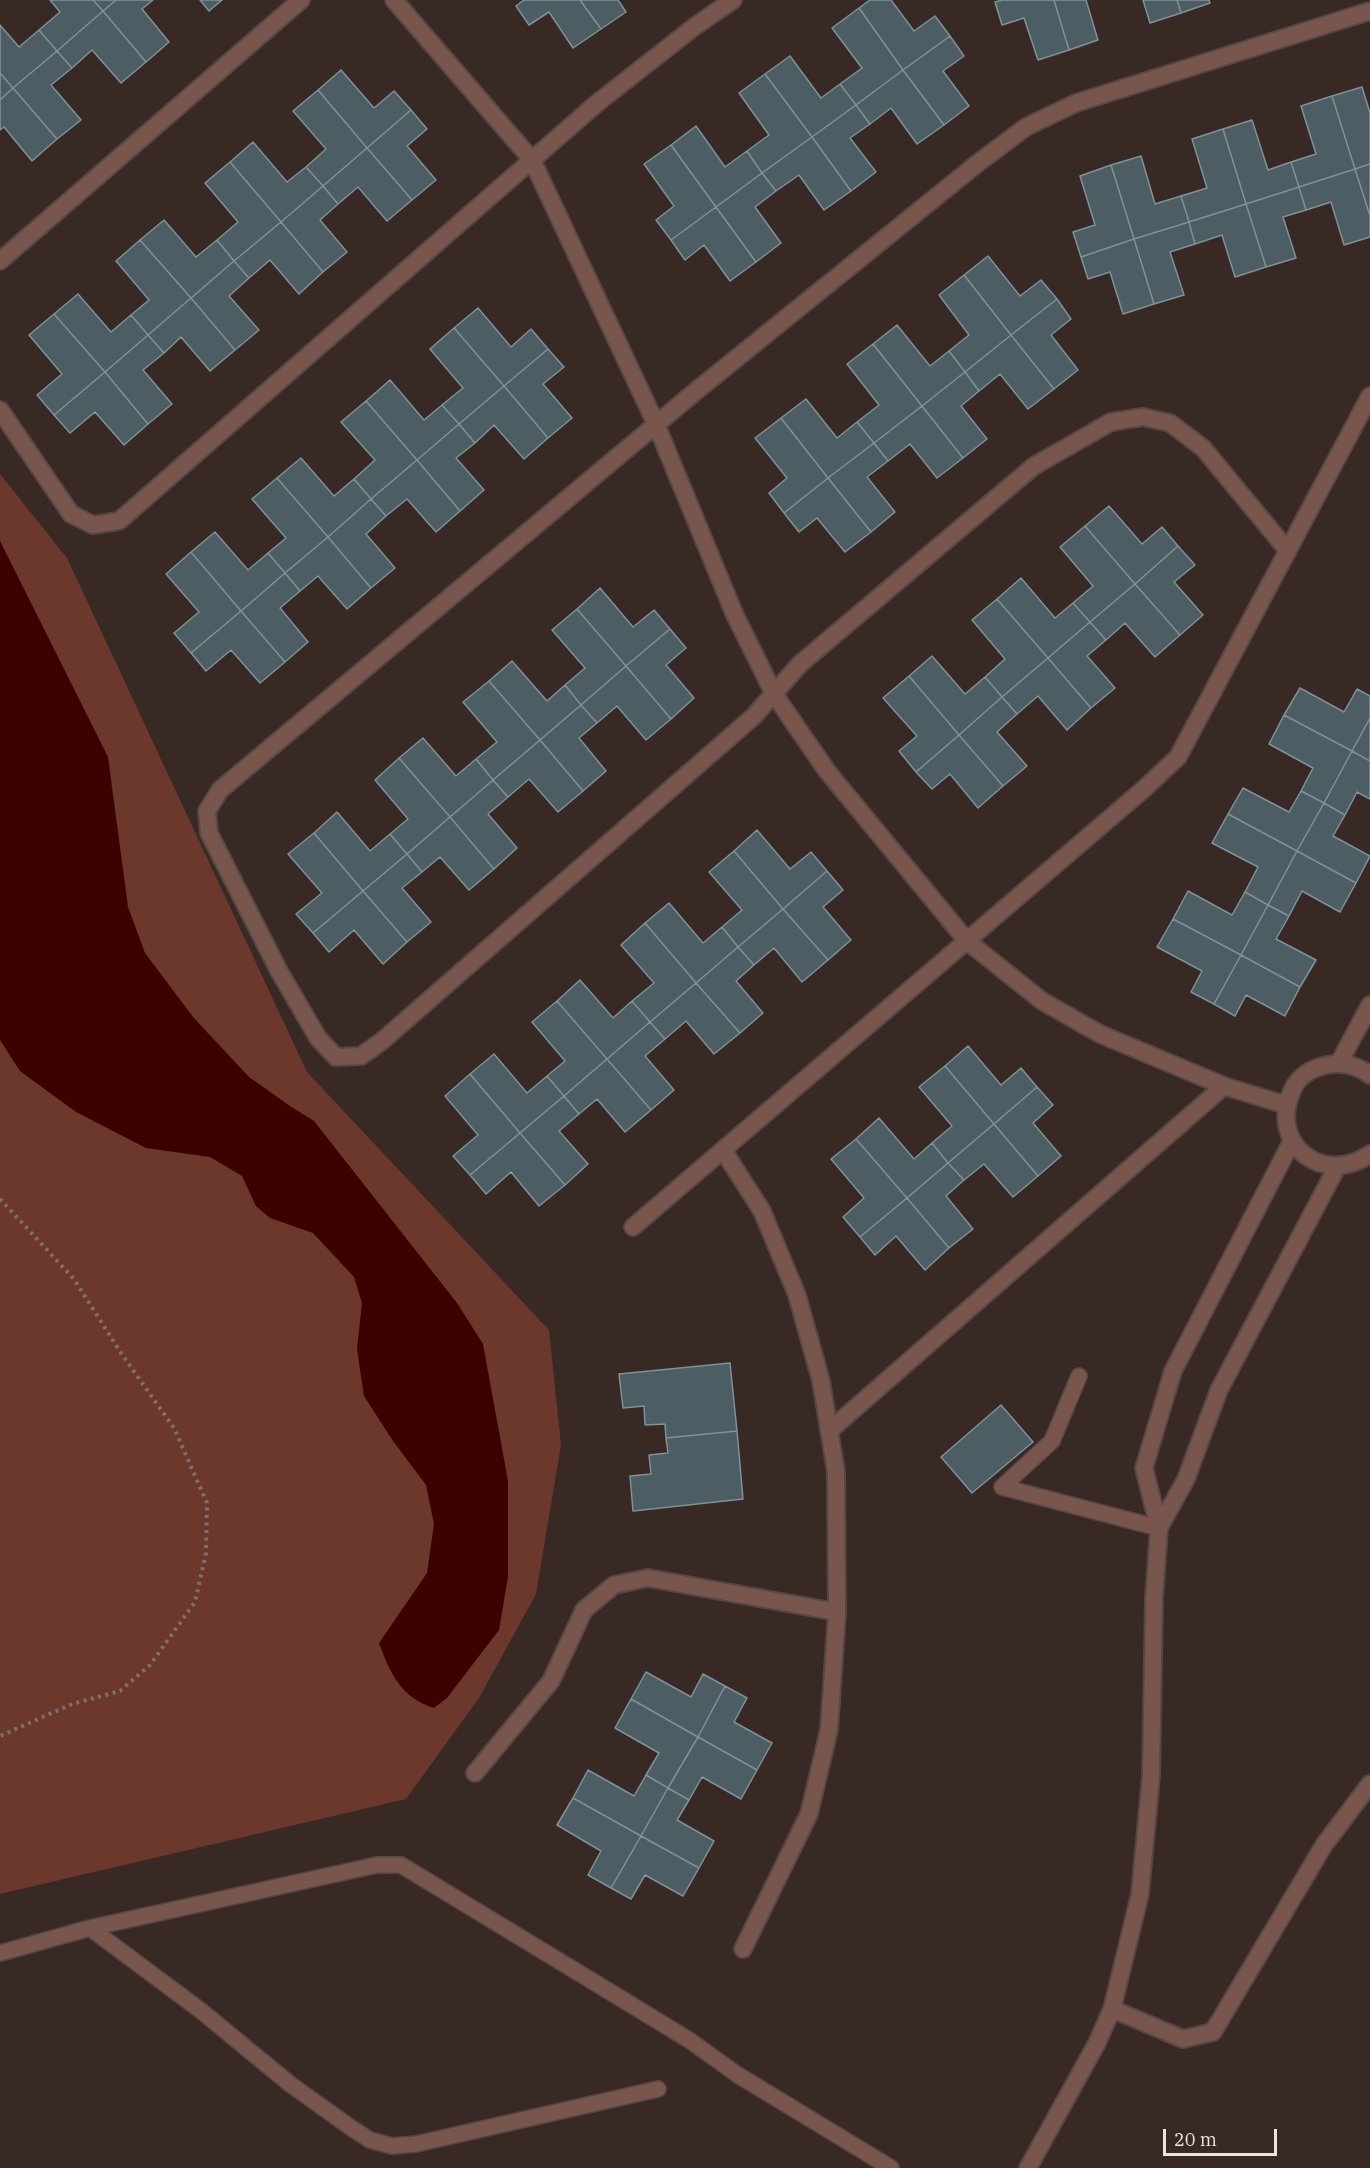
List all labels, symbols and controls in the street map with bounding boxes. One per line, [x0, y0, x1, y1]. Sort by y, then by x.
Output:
scale bar [1166, 2117, 1280, 2155]
text: 20 m [1174, 2128, 1217, 2151]

